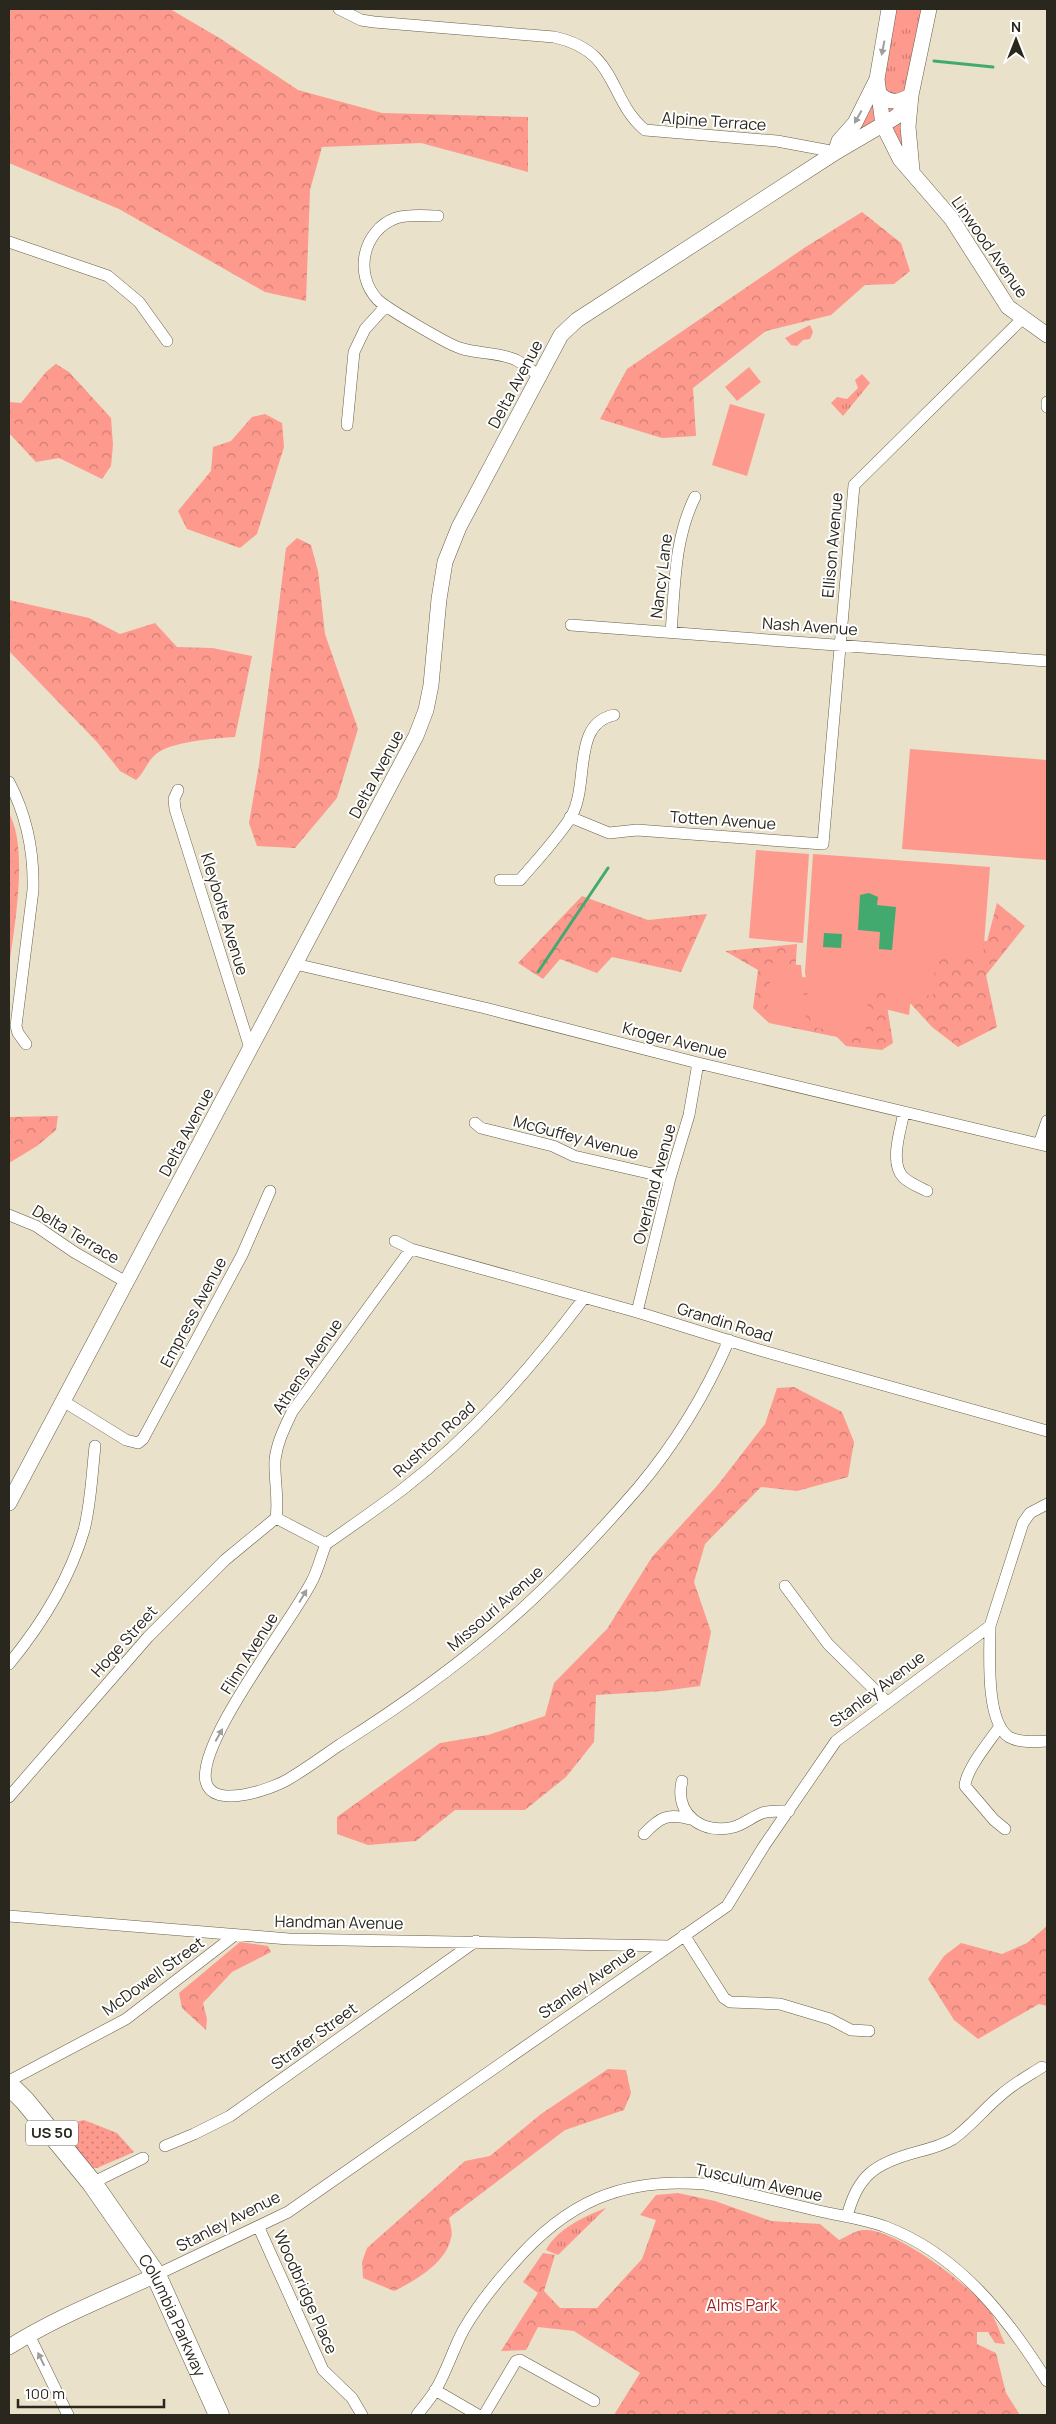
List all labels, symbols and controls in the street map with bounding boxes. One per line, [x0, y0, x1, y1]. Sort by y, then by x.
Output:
north arrow [991, 15, 1041, 65]
text: N [1011, 17, 1021, 36]
one-way arrow [879, 40, 887, 56]
street label: Alpine Terrace [661, 106, 767, 136]
one-way arrow [853, 110, 862, 123]
street label: Linwood Avenue [947, 192, 1033, 302]
street label: Delta Avenue [482, 336, 548, 432]
street label: Ellison Avenue [816, 491, 848, 599]
street label: Nancy Lane [645, 532, 677, 620]
street label: Nash Avenue [761, 612, 859, 640]
street label: Delta Avenue [343, 726, 409, 822]
street label: Totten Avenue [669, 805, 777, 835]
street label: Kleybolte Avenue [196, 850, 254, 978]
street label: Kroger Avenue [620, 1016, 730, 1064]
street label: Delta Avenue [153, 1084, 219, 1180]
street label: McGuffey Avenue [511, 1110, 641, 1164]
street label: Overland Avenue [627, 1121, 681, 1247]
street label: Delta Terrace [28, 1199, 124, 1269]
street label: Empress Avenue [155, 1253, 231, 1371]
street label: Grandin Road [674, 1297, 776, 1347]
street label: Athens Avenue [267, 1314, 347, 1418]
street label: Rushton Road [388, 1396, 480, 1482]
street label: Missouri Avenue [442, 1560, 548, 1656]
one-way arrow [299, 1590, 308, 1603]
street label: Hoge Street [86, 1600, 162, 1682]
street label: Flinn Avenue [215, 1608, 283, 1698]
street label: Stanley Avenue [825, 1646, 929, 1732]
one-way arrow [214, 1728, 223, 1741]
street label: Handman Avenue [274, 1910, 404, 1934]
street label: McDowell Street [98, 1931, 208, 2021]
street label: Stanley Avenue [534, 1940, 640, 2024]
street label: Strafer Street [267, 1997, 361, 2075]
road number: US 50 [26, 2120, 78, 2146]
street label: Tusculum Avenue [693, 2158, 825, 2206]
street label: Stanley Avenue [172, 2185, 284, 2257]
street label: Woodbridge Place [269, 2227, 343, 2357]
street label: Columbia Parkway [134, 2249, 211, 2381]
park label: Alms Park [707, 2294, 779, 2316]
one-way arrow [36, 2352, 44, 2366]
scale bar [18, 2376, 164, 2408]
text: 100 m [25, 2383, 65, 2404]

